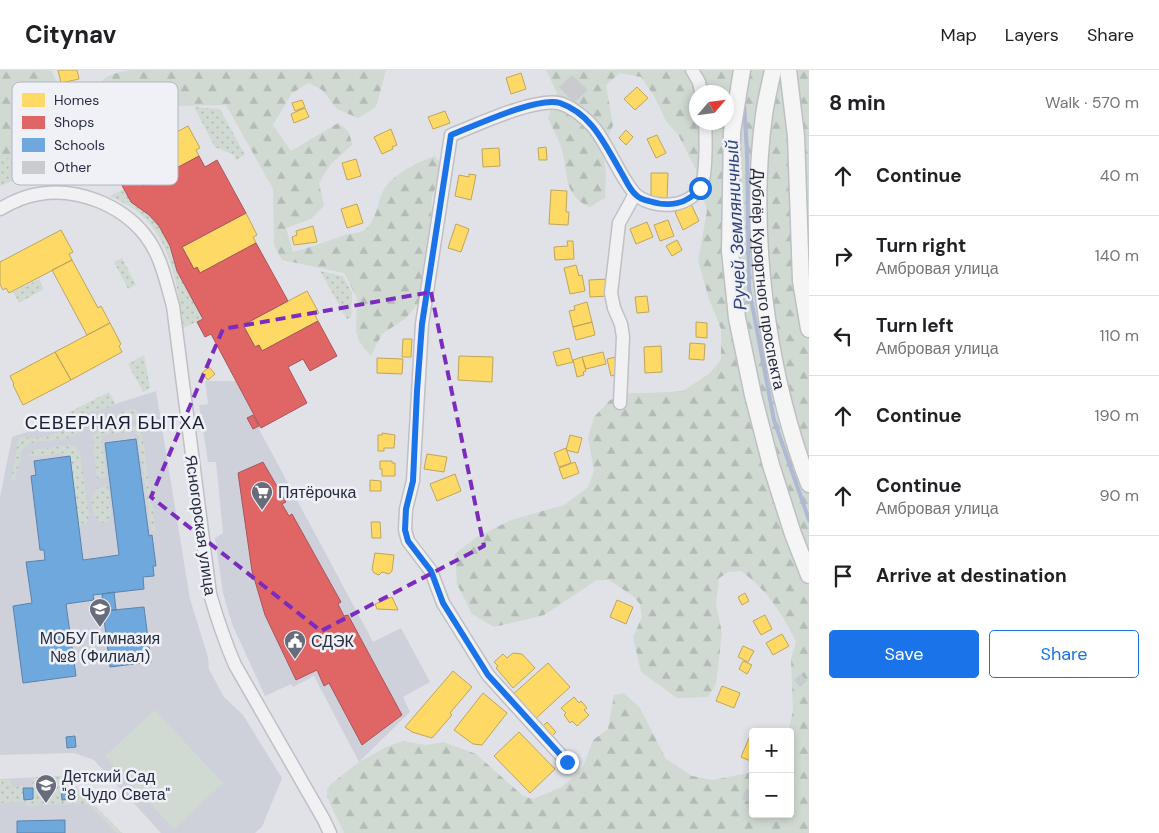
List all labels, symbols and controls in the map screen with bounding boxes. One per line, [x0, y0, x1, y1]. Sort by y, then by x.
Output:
text: Citynav [25, 19, 116, 50]
text: Map [941, 23, 977, 47]
text: Layers [1005, 23, 1059, 47]
text: Share [1087, 23, 1134, 47]
legend [12, 82, 178, 185]
north arrow [689, 85, 734, 130]
text: 8 min [829, 89, 886, 117]
text: Homes [54, 91, 99, 109]
text: Walk · 570 m [1045, 92, 1139, 113]
text: Shops [54, 113, 94, 131]
text: Schools [54, 136, 105, 154]
water label: Ручей Земляничный [720, 139, 752, 311]
text: Other [54, 158, 92, 176]
icon: ahead [829, 162, 857, 190]
text: Continue [876, 163, 962, 188]
text: 40 m [1100, 165, 1139, 186]
street label: Дублёр Курортного проспекта [747, 168, 790, 392]
route start [689, 177, 712, 200]
text: Turn right [876, 233, 966, 258]
icon: right [829, 242, 857, 270]
text: 140 m [1095, 245, 1139, 266]
text: Амбровая улица [876, 258, 999, 279]
text: Turn left [876, 313, 954, 338]
icon: left [829, 322, 857, 350]
text: 110 m [1100, 325, 1139, 346]
text: Амбровая улица [876, 338, 999, 359]
icon: ahead [829, 402, 857, 430]
text: Continue [876, 403, 962, 428]
text: 190 m [1095, 405, 1139, 426]
district label: СЕВЕРНАЯ БЫТХА [25, 411, 205, 435]
street label: Ясногорская улица [180, 453, 221, 597]
text: Continue [876, 473, 962, 498]
supermarket icon: Пятёрочка [250, 480, 274, 511]
place label: Пятёрочка [278, 482, 357, 503]
icon: ahead [829, 482, 857, 510]
text: 90 m [1099, 485, 1139, 506]
text: Амбровая улица [876, 498, 999, 519]
icon: arrive [829, 562, 857, 590]
text: Arrive at destination [876, 563, 1067, 588]
school or university icon: МОБУ Гимназия №8 (Филиал) [88, 597, 112, 628]
place label: МОБУ Гимназия №8 (Филиал) [40, 628, 160, 667]
public building icon: СДЭК [283, 629, 307, 660]
button: Save [829, 630, 979, 678]
button: Share [989, 630, 1139, 678]
place label: СДЭК [311, 631, 355, 652]
map controls [749, 728, 794, 818]
button: + [749, 728, 794, 773]
route end [556, 751, 579, 774]
place label: Детский Сад "8 Чудо Света" [62, 766, 171, 805]
school or university icon: Детский Сад "8 Чудо Света" [34, 773, 58, 804]
button: − [749, 773, 794, 818]

